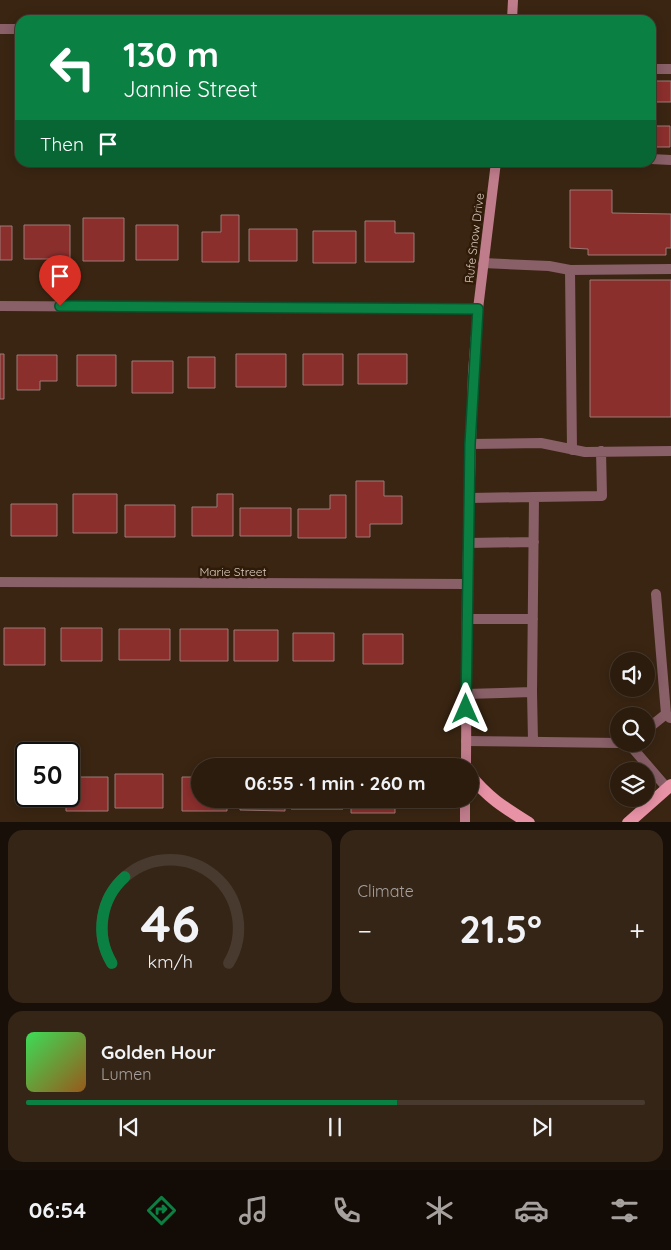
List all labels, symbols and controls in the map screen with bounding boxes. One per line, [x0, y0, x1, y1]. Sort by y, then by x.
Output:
text: 130 m [123, 32, 219, 76]
icon: left [40, 35, 105, 100]
text: Jannie Street [123, 75, 258, 103]
icon: arrive [94, 130, 122, 158]
text: Then [40, 132, 84, 156]
street label: Rufe Snow Drive [461, 192, 487, 284]
pin [39, 255, 81, 306]
icon: arrive [46, 262, 74, 290]
street label: Marie Street [199, 564, 267, 579]
map controls [610, 652, 655, 807]
button: sound [610, 652, 655, 697]
position arrow [439, 682, 491, 734]
button: search [610, 707, 655, 752]
speed limit sign: 50 [15, 742, 80, 807]
button: layers [610, 762, 655, 807]
text: 06:55 · 1 min · 260 m [245, 771, 425, 795]
text: Climate [358, 881, 414, 901]
text: 46 [140, 890, 199, 955]
text: 21.5° [459, 905, 542, 953]
text: − [358, 913, 372, 948]
text: + [629, 913, 645, 948]
text: km/h [147, 950, 192, 972]
text: Golden Hour [101, 1040, 216, 1064]
text: Lumen [101, 1064, 152, 1084]
icon: previous [115, 1113, 143, 1141]
icon: pause [321, 1113, 349, 1141]
icon: next [528, 1113, 556, 1141]
icon: directions [144, 1193, 179, 1228]
icon: music [236, 1193, 271, 1228]
icon: phone [329, 1193, 364, 1228]
icon: climate [422, 1193, 457, 1228]
icon: car [514, 1193, 549, 1228]
icon: filters [607, 1193, 642, 1228]
text: 06:54 [29, 1196, 86, 1224]

